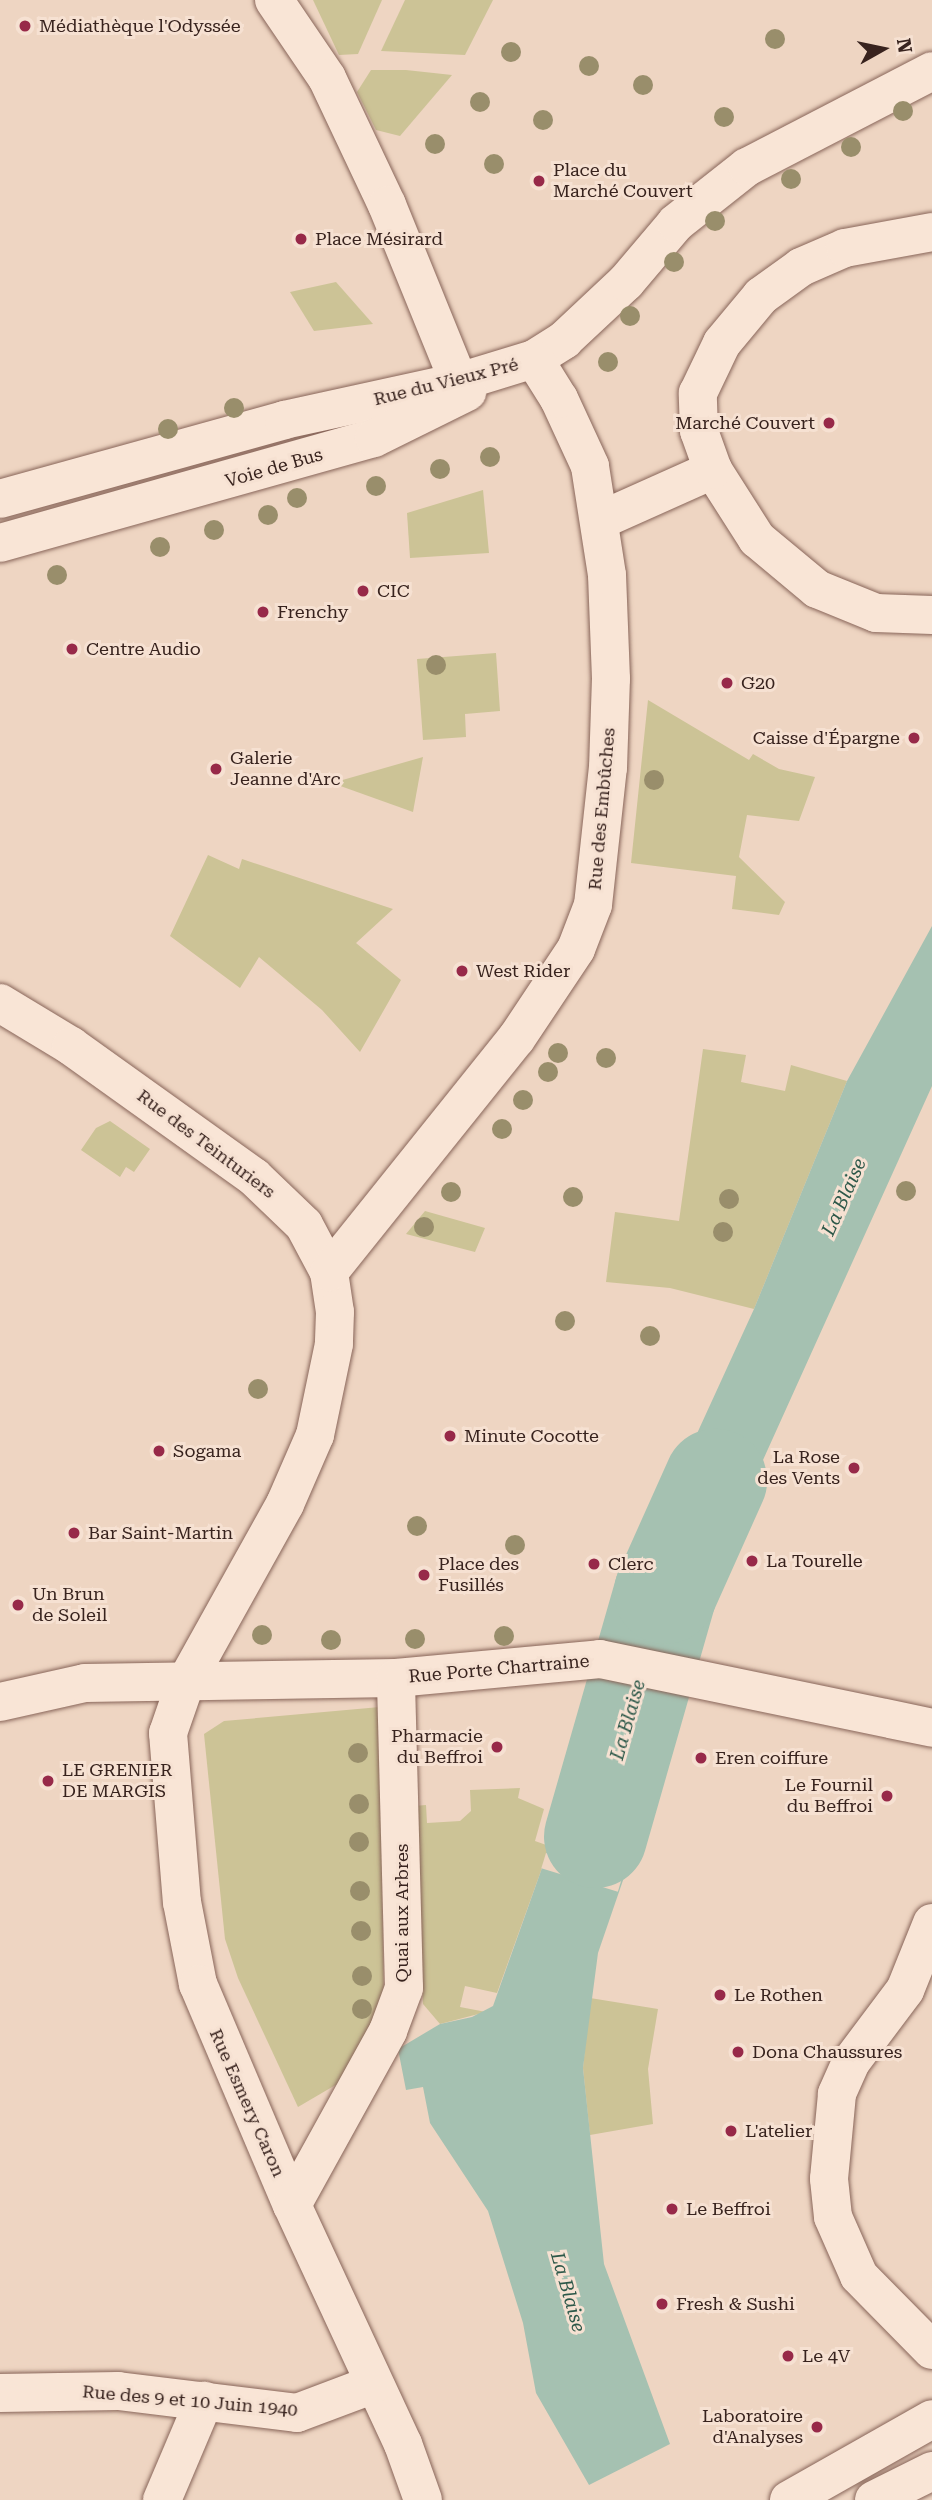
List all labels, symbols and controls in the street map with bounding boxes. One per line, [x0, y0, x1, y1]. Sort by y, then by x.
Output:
north arrow [848, 14, 918, 84]
place label: Médiathèque l'Odyssée [39, 15, 241, 37]
marker: Médiathèque l'Odyssée [17, 18, 33, 34]
text: N [892, 37, 917, 55]
place label: Place du Marché Couvert [553, 160, 693, 202]
marker: Place du Marché Couvert [531, 173, 547, 189]
place label: Place Mésirard [315, 228, 443, 250]
marker: Place Mésirard [293, 231, 309, 247]
street label: Rue du Vieux Pré [371, 354, 521, 410]
place label: Marché Couvert [675, 412, 815, 434]
marker: Marché Couvert [821, 415, 837, 431]
street label: Voie de Bus [223, 444, 325, 492]
place label: CIC [377, 580, 410, 602]
marker: CIC [355, 583, 371, 599]
place label: Frenchy [277, 601, 348, 623]
marker: Frenchy [255, 604, 271, 620]
place label: Centre Audio [86, 638, 201, 660]
marker: Centre Audio [64, 641, 80, 657]
place label: G20 [741, 672, 775, 694]
marker: G20 [719, 675, 735, 691]
street label: Rue des Embûches [584, 727, 620, 891]
place label: Caisse d'Épargne [753, 727, 900, 749]
marker: Caisse d'Épargne [906, 730, 922, 746]
place label: Galerie Jeanne d'Arc [230, 748, 341, 790]
marker: Galerie Jeanne d'Arc [208, 761, 224, 777]
place label: West Rider [476, 960, 570, 982]
marker: West Rider [454, 963, 470, 979]
street label: Rue des Teinturiers [133, 1085, 279, 1203]
water label: La Blaise [817, 1155, 871, 1239]
place label: Minute Cocotte [464, 1425, 599, 1447]
marker: Minute Cocotte [442, 1428, 458, 1444]
place label: Sogama [173, 1440, 241, 1462]
marker: Sogama [151, 1443, 167, 1459]
place label: La Rose des Vents [757, 1447, 840, 1490]
marker: La Rose des Vents [846, 1460, 862, 1476]
place label: Bar Saint-Martin [88, 1522, 233, 1544]
marker: Bar Saint-Martin [66, 1525, 82, 1541]
place label: La Tourelle [766, 1550, 863, 1572]
place label: Clerc [608, 1553, 654, 1575]
marker: La Tourelle [744, 1553, 760, 1569]
place label: Place des Fusillés [438, 1554, 519, 1596]
marker: Clerc [586, 1556, 602, 1572]
marker: Place des Fusillés [416, 1567, 432, 1583]
place label: Un Brun de Soleil [32, 1584, 107, 1626]
marker: Un Brun de Soleil [10, 1597, 26, 1613]
street label: Rue Porte Chartraine [408, 1650, 590, 1688]
water label: La Blaise [606, 1677, 650, 1763]
place label: Pharmacie du Beffroi [391, 1726, 483, 1768]
marker: Pharmacie du Beffroi [489, 1739, 505, 1755]
place label: Eren coiffure [715, 1747, 828, 1769]
marker: Eren coiffure [693, 1750, 709, 1766]
place label: LE GRENIER DE MARGIS [62, 1760, 172, 1802]
marker: LE GRENIER DE MARGIS [40, 1773, 56, 1789]
place label: Le Fournil du Beffroi [785, 1775, 873, 1817]
marker: Le Fournil du Beffroi [879, 1788, 895, 1804]
street label: Quai aux Arbres [391, 1844, 413, 1982]
place label: Le Rothen [734, 1984, 823, 2006]
marker: Le Rothen [712, 1987, 728, 2003]
street label: Rue Esmery Caron [205, 2026, 289, 2180]
place label: Dona Chaussures [752, 2041, 902, 2063]
marker: Dona Chaussures [730, 2044, 746, 2060]
place label: L'atelier [745, 2120, 812, 2142]
marker: L'atelier [723, 2123, 739, 2139]
place label: Le Beffroi [686, 2198, 771, 2220]
marker: Le Beffroi [664, 2201, 680, 2217]
water label: La Blaise [546, 2249, 590, 2335]
place label: Fresh & Sushi [676, 2293, 795, 2315]
marker: Fresh & Sushi [654, 2296, 670, 2312]
place label: Le 4V [802, 2345, 850, 2367]
marker: Le 4V [780, 2348, 796, 2364]
street label: Rue des 9 et 10 Juin 1940 [81, 2381, 299, 2421]
place label: Laboratoire d'Analyses [702, 2406, 803, 2448]
marker: Laboratoire d'Analyses [809, 2419, 825, 2435]

